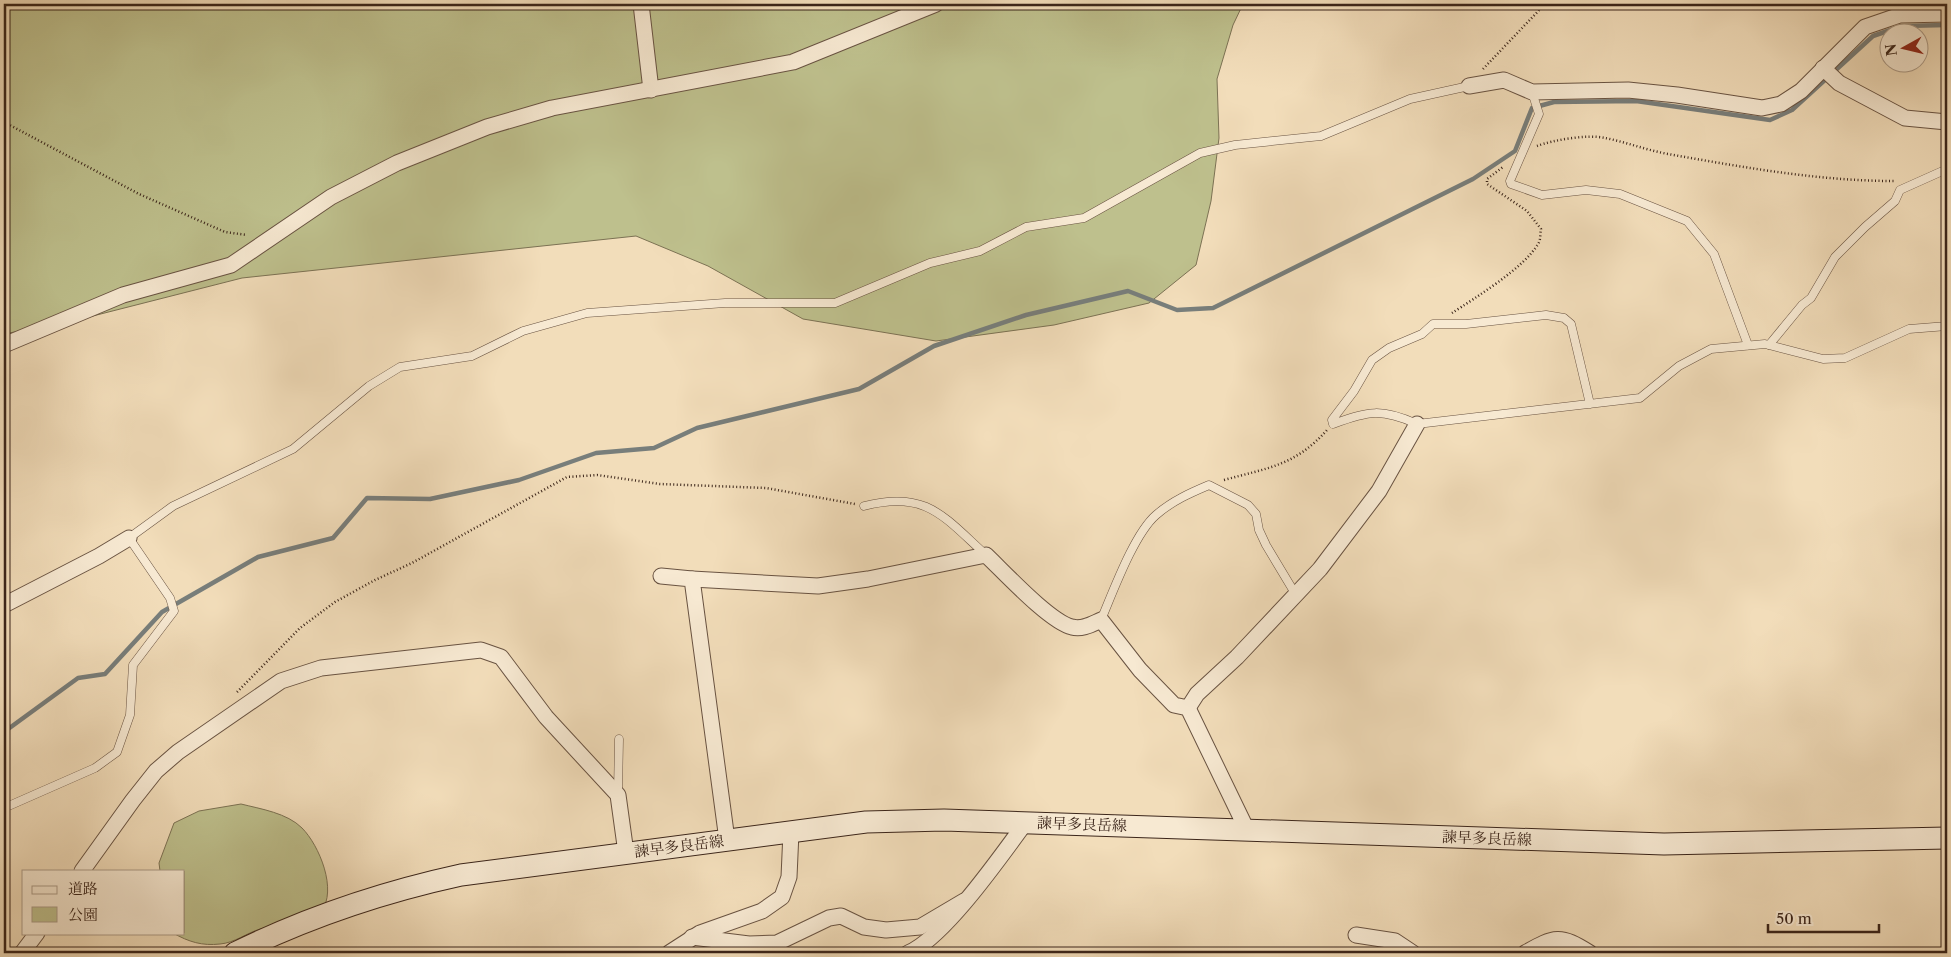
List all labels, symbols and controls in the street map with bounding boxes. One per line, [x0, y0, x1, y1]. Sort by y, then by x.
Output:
north arrow [1878, 22, 1928, 72]
text: N [1881, 43, 1901, 57]
street label: 諫早多良岳線 [1037, 813, 1127, 835]
street label: 諫早多良岳線 [1442, 827, 1532, 849]
street label: 諫早多良岳線 [633, 831, 725, 861]
legend [22, 870, 185, 934]
text: 道路 [68, 879, 98, 898]
scale bar [1768, 902, 1880, 934]
text: 公園 [68, 905, 98, 924]
text: 50 m [1776, 909, 1812, 928]

